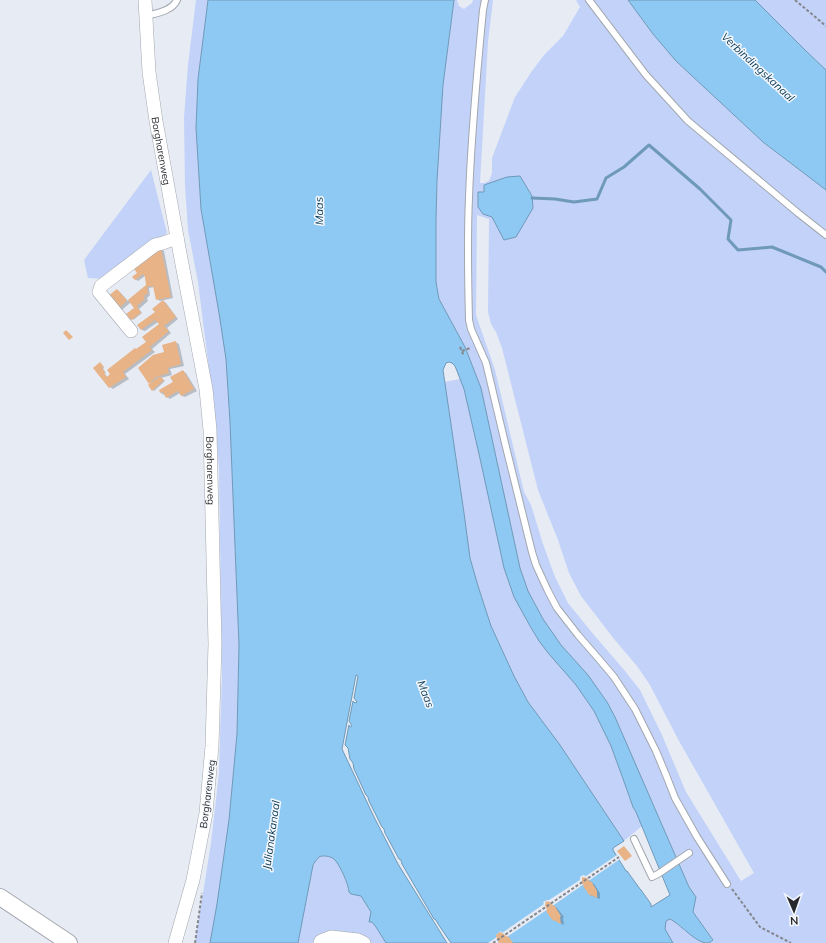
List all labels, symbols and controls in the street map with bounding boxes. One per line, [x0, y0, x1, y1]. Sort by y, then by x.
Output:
water label: Verbindingskanaal [719, 30, 798, 105]
street label: Borgharenweg [148, 116, 173, 186]
water label: Maas [312, 196, 326, 225]
street label: Borgharenweg [203, 436, 218, 505]
water label: Maas [414, 678, 438, 710]
street label: Borgharenweg [197, 759, 218, 829]
water label: Julianakanaal [259, 799, 283, 871]
north arrow [774, 891, 814, 931]
text: N [790, 914, 799, 928]

